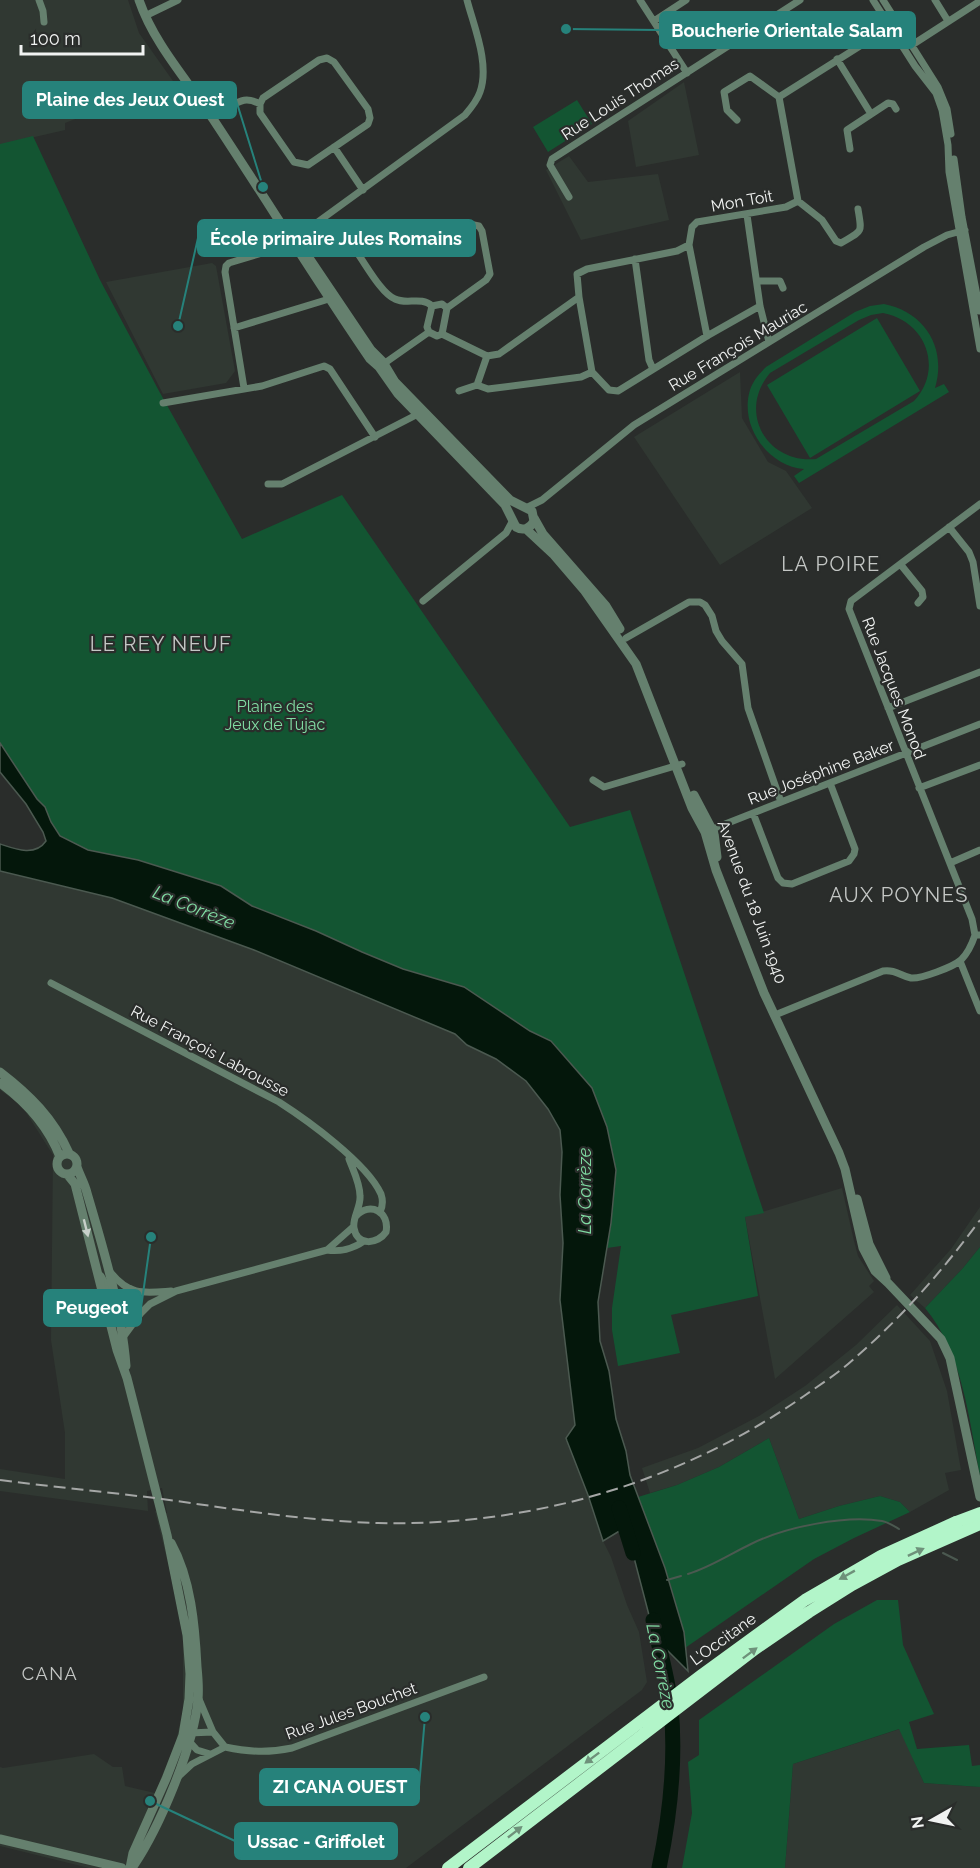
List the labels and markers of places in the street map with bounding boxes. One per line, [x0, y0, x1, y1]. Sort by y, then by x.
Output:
callout: Boucherie Orientale Salam [660, 12, 915, 48]
callout: Plaine des Jeux Ouest [23, 82, 236, 118]
callout: École primaire Jules Romains [198, 220, 475, 256]
callout: Peugeot [44, 1290, 141, 1326]
callout: ZI CANA OUEST [260, 1769, 419, 1805]
callout: Ussac - Griffolet [235, 1823, 397, 1859]

